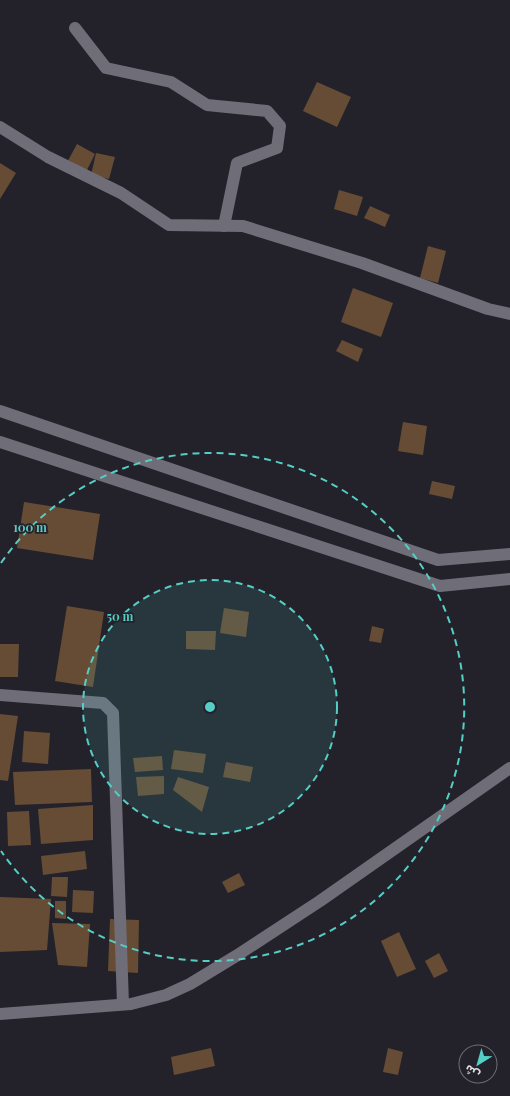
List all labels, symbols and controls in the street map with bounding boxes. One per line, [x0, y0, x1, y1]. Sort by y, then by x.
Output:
text: 100 m [13, 519, 47, 535]
text: 50 m [107, 608, 134, 624]
centre of rings [203, 700, 217, 714]
north arrow [458, 1044, 498, 1084]
text: ش [461, 1062, 482, 1083]

